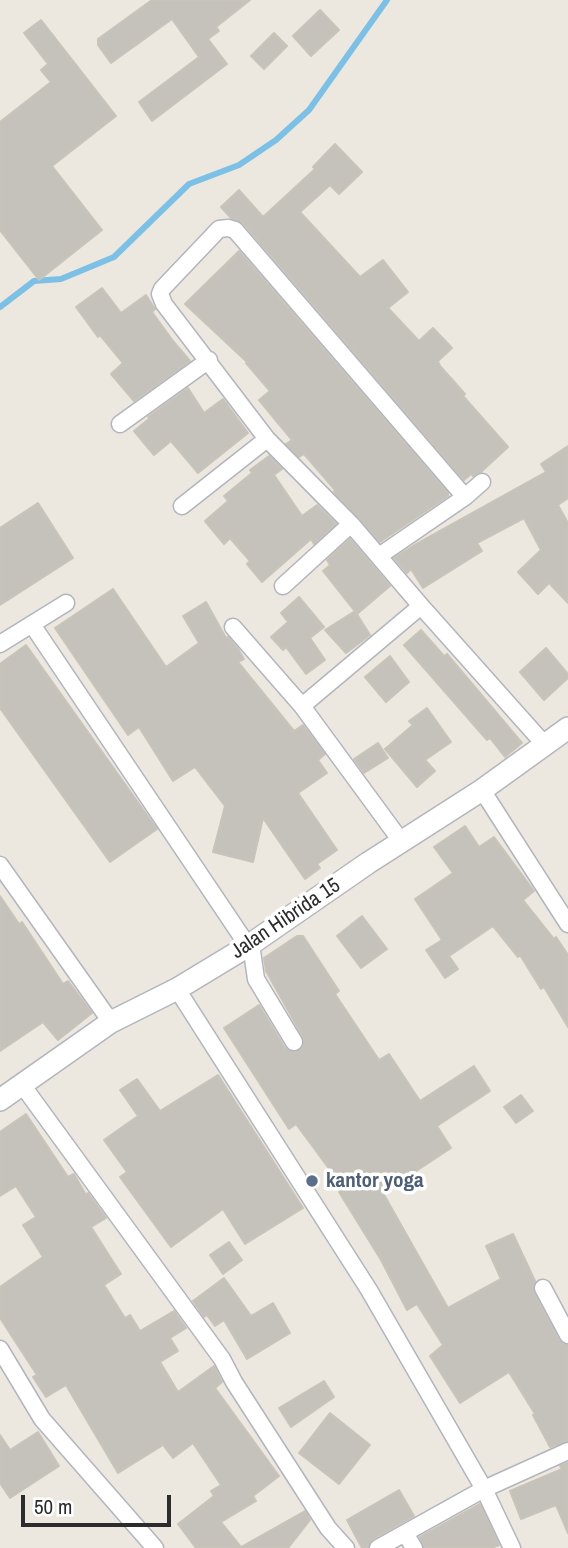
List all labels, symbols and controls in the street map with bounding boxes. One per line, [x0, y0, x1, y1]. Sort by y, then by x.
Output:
street label: Jalan Hibrida 15 [227, 873, 345, 965]
place label: kantor yoga [326, 1168, 424, 1194]
marker: kantor yoga [304, 1173, 320, 1189]
scale bar [24, 1482, 175, 1526]
text: 50 m [34, 1492, 72, 1521]

